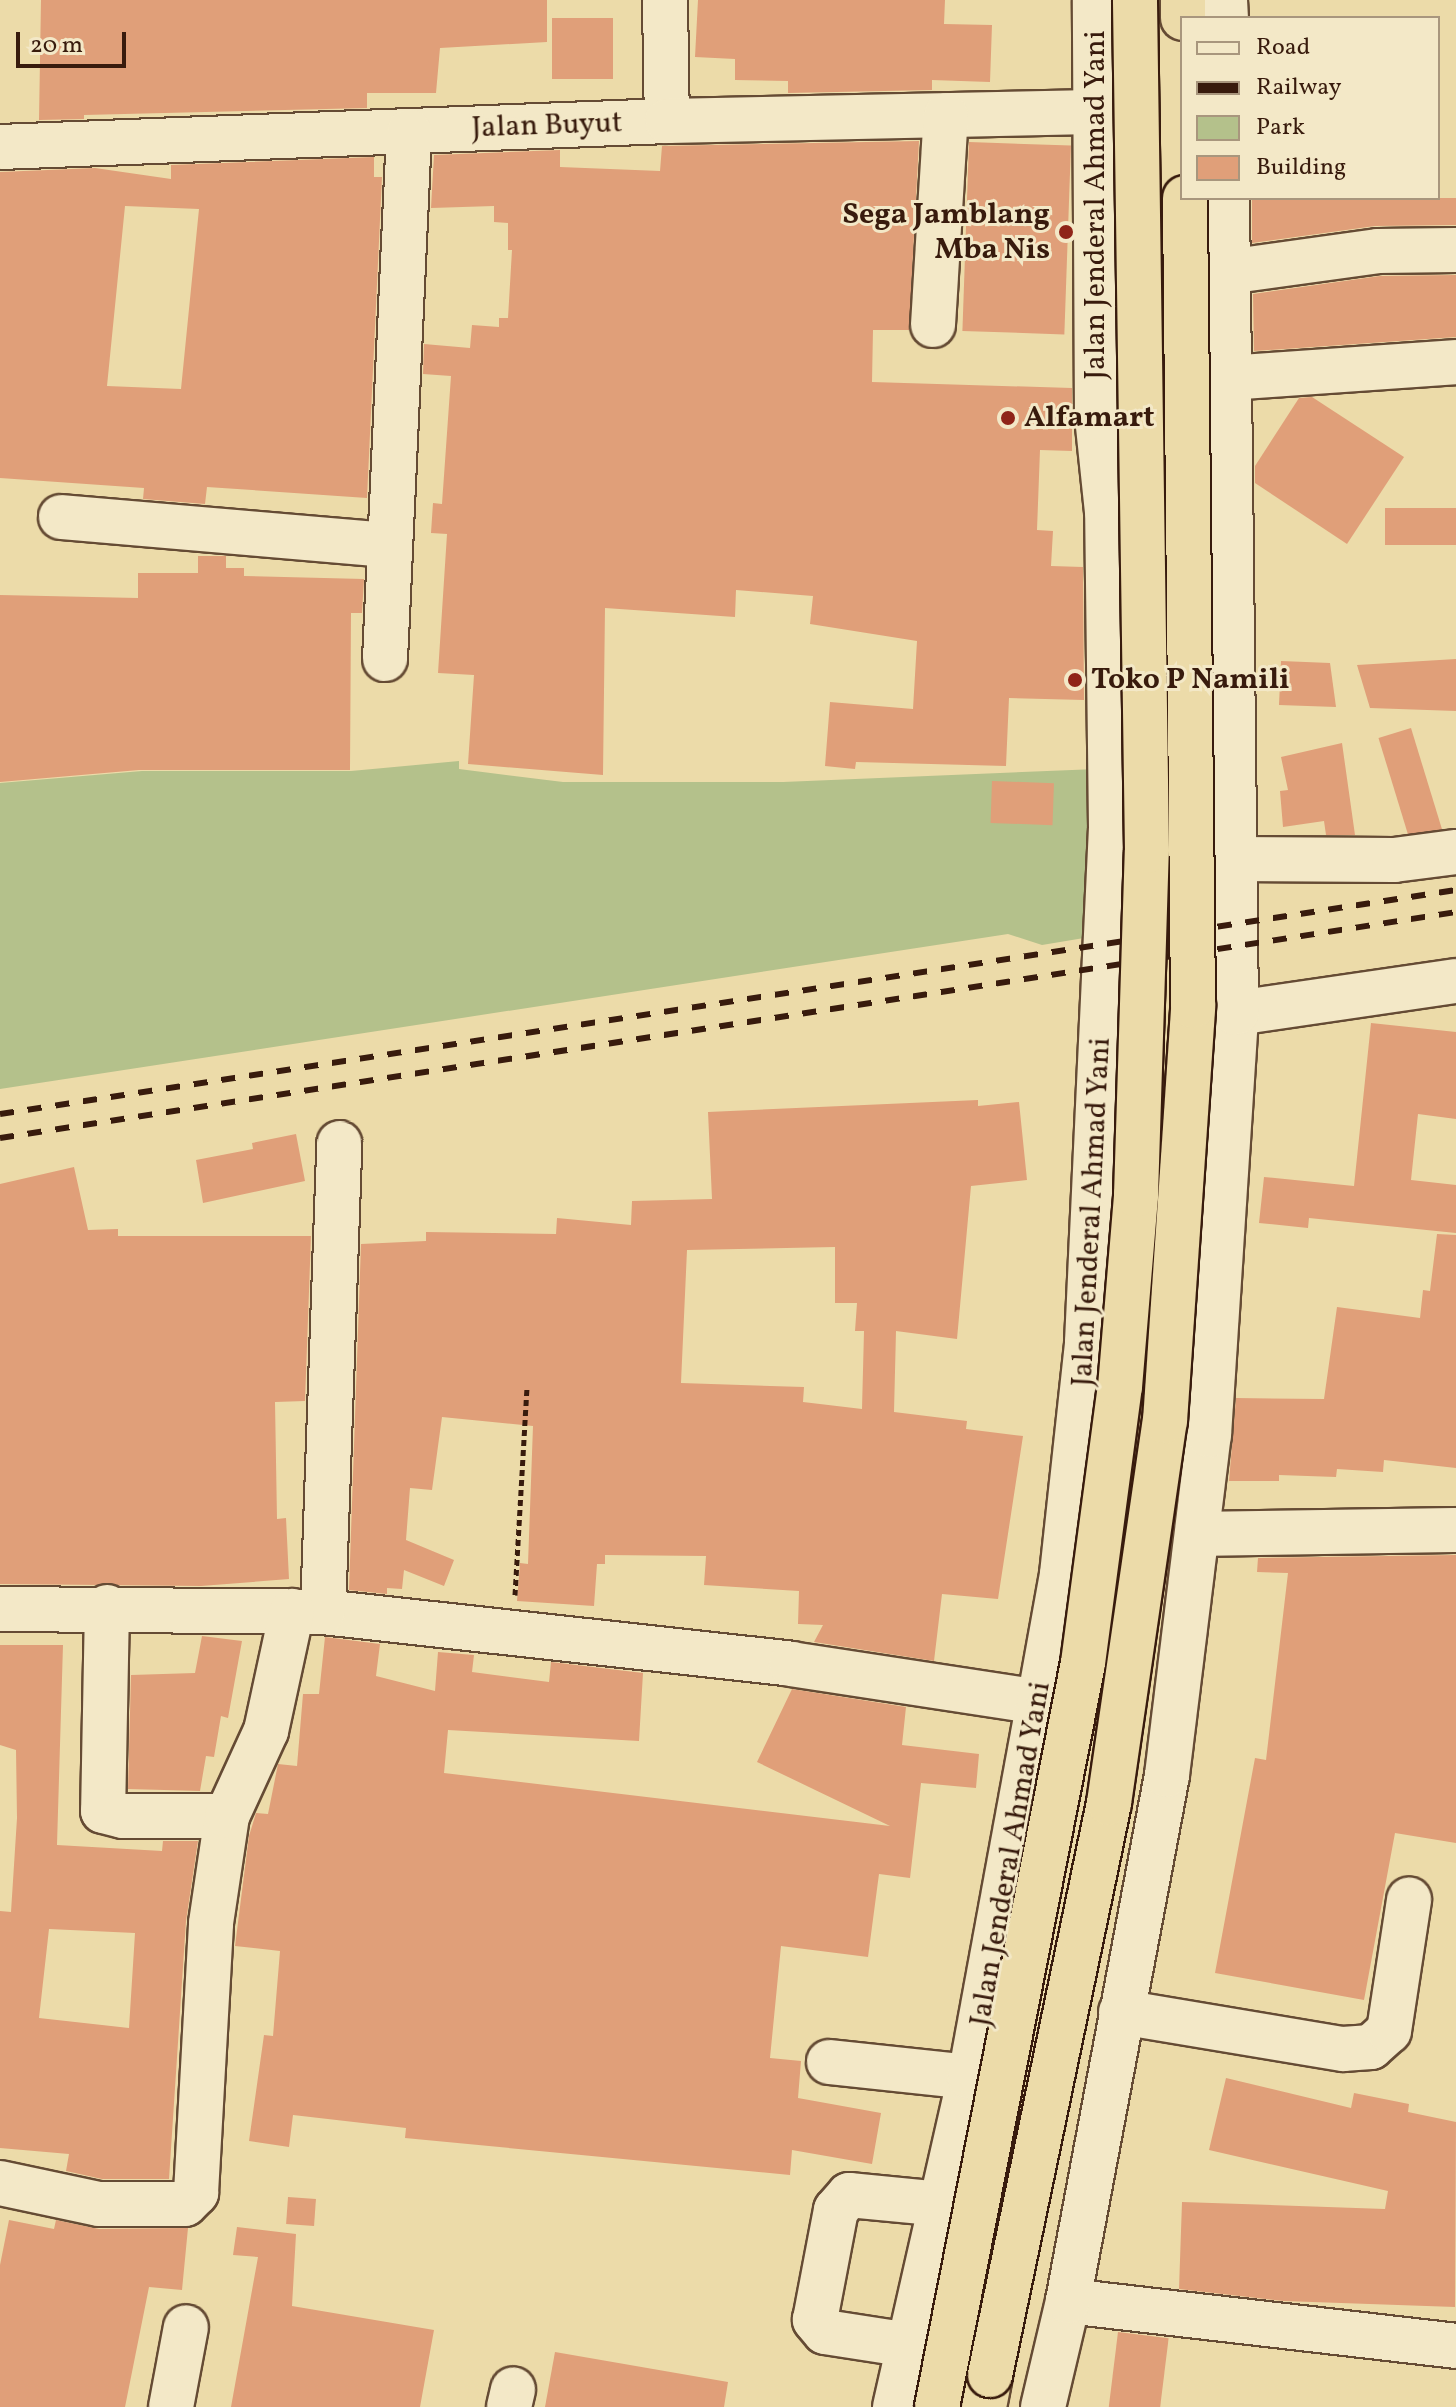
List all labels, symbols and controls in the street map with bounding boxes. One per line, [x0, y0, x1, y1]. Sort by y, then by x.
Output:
scale bar [20, 16, 130, 66]
legend [1180, 16, 1440, 200]
text: 20 m [30, 29, 83, 63]
street label: Jalan Jenderal Ahmad Yani [1078, 30, 1114, 380]
text: Road [1256, 31, 1310, 65]
text: Railway [1256, 71, 1342, 105]
street label: Jalan Buyut [471, 105, 623, 147]
text: Park [1256, 111, 1305, 145]
text: Building [1256, 151, 1346, 185]
place label: Sega Jamblang Mba Nis [842, 197, 1050, 268]
marker: Sega Jamblang Mba Nis [1057, 223, 1075, 241]
place label: Alfamart [1024, 400, 1155, 436]
marker: Alfamart [999, 409, 1017, 427]
place label: Toko P Namili [1091, 662, 1290, 698]
marker: Toko P Namili [1066, 671, 1084, 689]
street label: Jalan Jenderal Ahmad Yani [1065, 1036, 1119, 1388]
street label: Jalan Jenderal Ahmad Yani [963, 1678, 1059, 2030]

